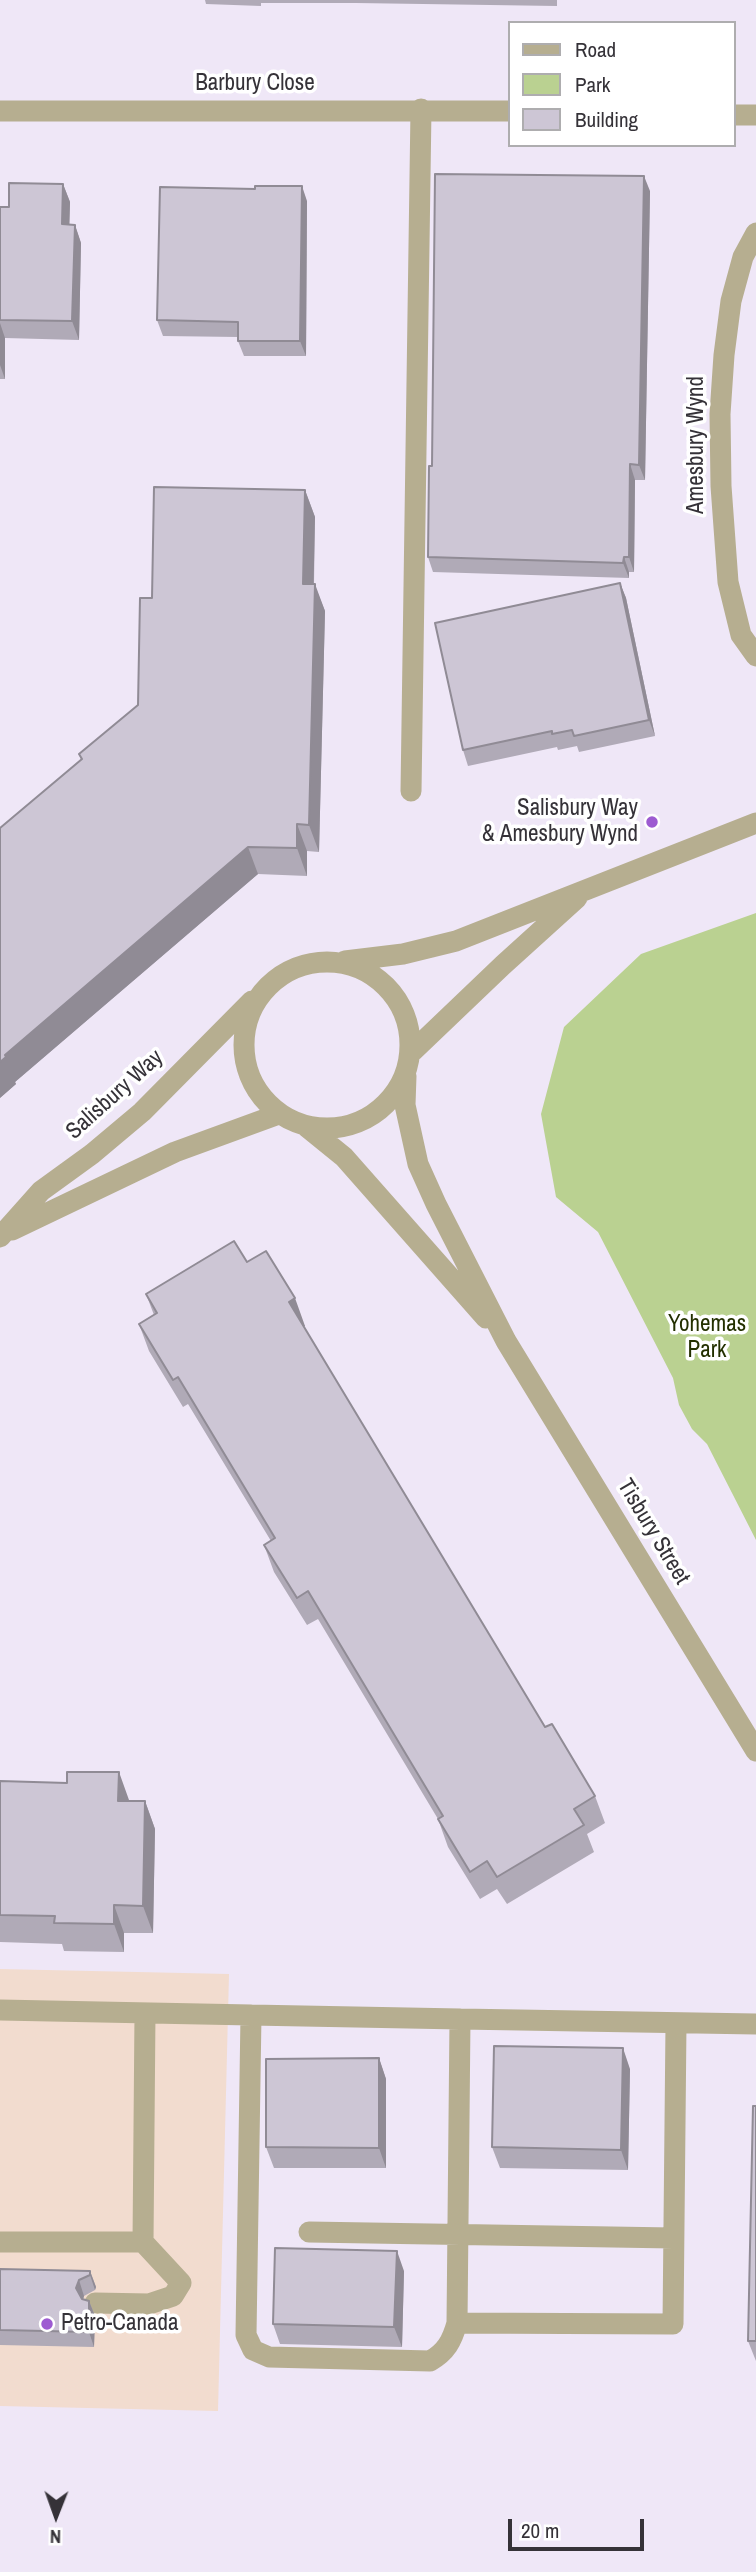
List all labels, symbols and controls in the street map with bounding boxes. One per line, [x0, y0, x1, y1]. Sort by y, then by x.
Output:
legend [508, 21, 735, 147]
text: Road [575, 35, 616, 64]
street label: Barbury Close [195, 70, 315, 98]
text: Park [575, 70, 610, 99]
text: Building [575, 105, 638, 134]
street label: Amesbury Wynd [683, 376, 711, 514]
place label: Salisbury Way & Amesbury Wynd [482, 795, 638, 849]
marker: Salisbury Way & Amesbury Wynd [644, 814, 660, 830]
street label: Salisbury Way [61, 1044, 169, 1146]
park label: Yohemas Park [668, 1311, 746, 1365]
street label: Tisbury Street [611, 1474, 695, 1590]
place label: Petro-Canada [61, 2310, 178, 2338]
marker: Petro-Canada [39, 2316, 55, 2332]
north arrow [21, 2481, 91, 2551]
scale bar [511, 2506, 648, 2550]
text: 20 m [521, 2516, 559, 2545]
text: N [50, 2524, 61, 2550]

